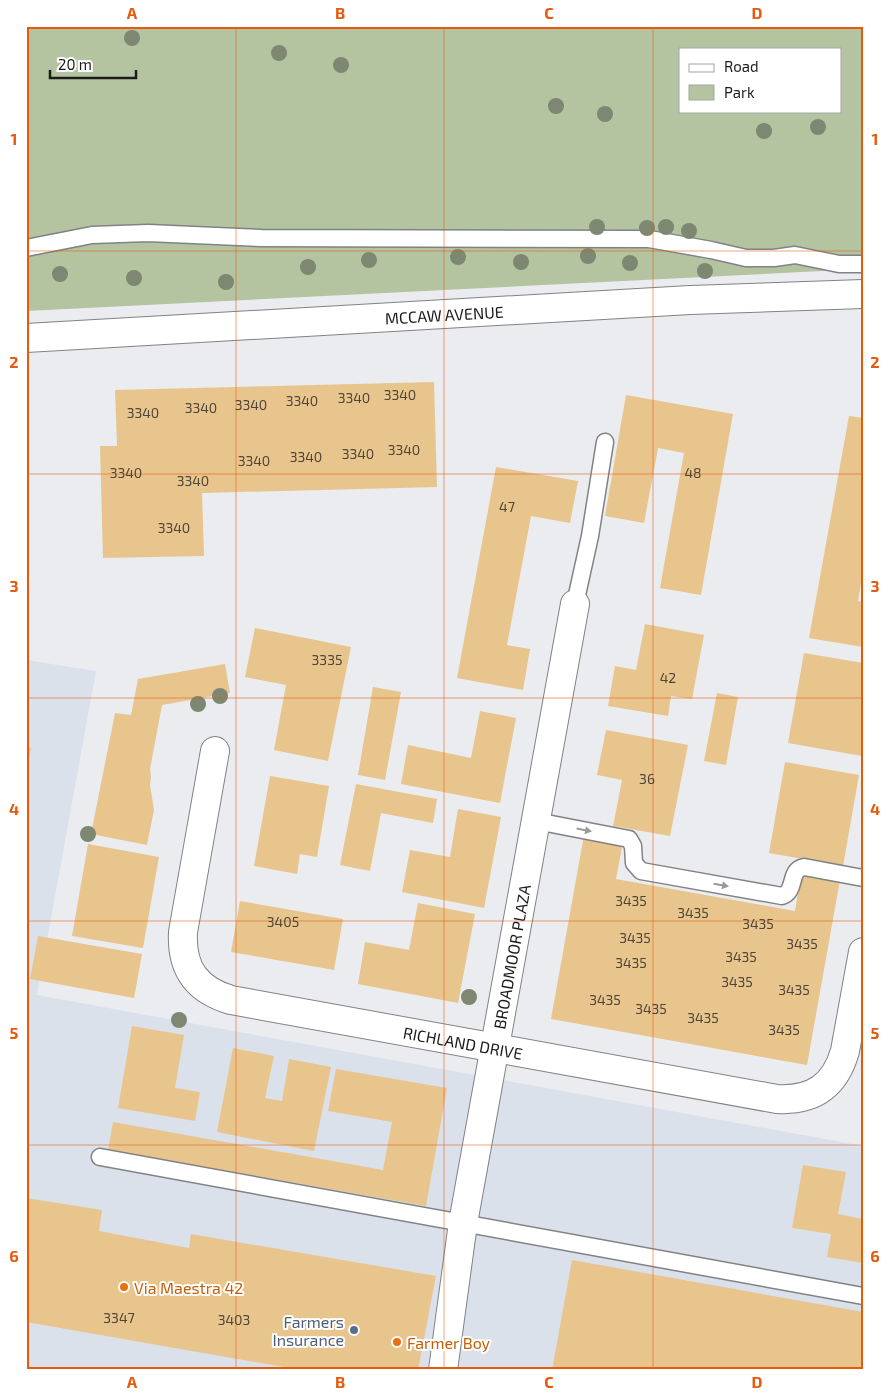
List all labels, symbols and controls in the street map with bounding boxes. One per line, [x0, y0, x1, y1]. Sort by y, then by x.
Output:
text: A [127, 3, 138, 22]
text: B [335, 3, 345, 22]
text: C [544, 3, 554, 22]
text: D [752, 3, 763, 22]
scale bar [50, 48, 136, 80]
legend [679, 48, 842, 112]
text: 20 m [58, 55, 92, 73]
text: Road [724, 57, 759, 75]
text: Park [724, 83, 755, 101]
text: 1 [11, 129, 17, 148]
text: 1 [872, 129, 878, 148]
street label: MCCAW AVENUE [384, 301, 504, 327]
text: 2 [9, 352, 19, 371]
text: 2 [870, 352, 880, 371]
house number: 3340 [384, 386, 416, 403]
house number: 3340 [338, 389, 370, 406]
house number: 3340 [286, 392, 318, 409]
house number: 3340 [235, 396, 267, 413]
house number: 3340 [185, 399, 217, 416]
house number: 3340 [127, 404, 159, 421]
house number: 3340 [388, 441, 420, 458]
house number: 3340 [342, 445, 374, 462]
house number: 3340 [290, 448, 322, 465]
house number: 3340 [238, 452, 270, 469]
house number: 3340 [110, 464, 142, 481]
house number: 48 [684, 464, 702, 481]
house number: 3340 [177, 472, 209, 489]
house number: 47 [499, 498, 515, 515]
house number: 3340 [158, 519, 190, 536]
text: 3 [9, 576, 19, 595]
text: 3 [870, 576, 880, 595]
house number: 3335 [312, 651, 342, 668]
house number: 42 [660, 669, 676, 686]
house number: 36 [639, 770, 655, 787]
text: 4 [9, 799, 19, 818]
text: 4 [870, 799, 880, 818]
one-way arrow [576, 827, 592, 835]
one-way arrow [713, 882, 729, 890]
street label: BROADMOOR PLAZA [489, 883, 534, 1030]
house number: 3435 [615, 892, 647, 909]
house number: 3435 [677, 904, 709, 921]
house number: 3405 [267, 913, 299, 930]
house number: 3435 [742, 915, 774, 932]
house number: 3435 [619, 929, 651, 946]
house number: 3435 [786, 935, 818, 952]
house number: 3435 [725, 948, 757, 965]
house number: 3435 [615, 954, 647, 971]
house number: 3435 [721, 973, 753, 990]
house number: 3435 [778, 981, 810, 998]
house number: 3435 [589, 991, 621, 1008]
house number: 3435 [635, 1000, 667, 1017]
house number: 3435 [687, 1009, 719, 1026]
house number: 3435 [768, 1021, 800, 1038]
street label: RICHLAND DRIVE [402, 1022, 524, 1062]
text: 5 [10, 1023, 19, 1042]
text: 5 [871, 1023, 880, 1042]
text: 6 [9, 1246, 19, 1265]
text: 6 [870, 1246, 880, 1265]
place label: Via Maestra 42 [134, 1278, 243, 1297]
marker: Via Maestra 42 [118, 1281, 130, 1293]
house number: 3347 [103, 1309, 135, 1326]
house number: 3403 [218, 1311, 250, 1328]
place label: Farmers Insurance [272, 1312, 344, 1349]
marker: Farmers Insurance [348, 1324, 360, 1336]
place label: Farmer Boy [407, 1333, 491, 1352]
marker: Farmer Boy [391, 1336, 403, 1348]
text: A [127, 1372, 138, 1391]
text: B [335, 1372, 345, 1391]
text: C [544, 1372, 554, 1391]
text: D [752, 1372, 763, 1391]

